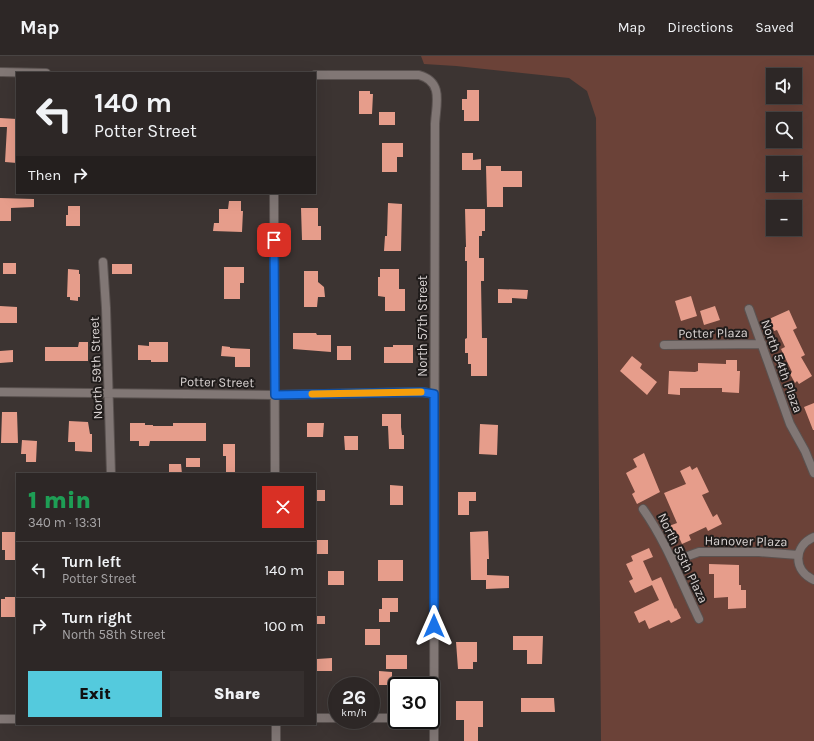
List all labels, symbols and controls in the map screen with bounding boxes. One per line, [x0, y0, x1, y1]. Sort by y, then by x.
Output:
text: Map [20, 17, 59, 39]
text: Map [618, 19, 646, 36]
text: Directions [668, 19, 733, 36]
text: Saved [755, 19, 794, 36]
map controls [766, 68, 802, 236]
button: sound [766, 68, 802, 104]
text: 140 m [94, 86, 172, 119]
icon: left [28, 88, 80, 140]
button: search [766, 112, 802, 148]
text: Potter Street [94, 120, 197, 142]
button: + [766, 156, 802, 192]
icon: right [69, 164, 91, 186]
text: Then [28, 166, 61, 184]
button: − [766, 200, 802, 236]
pin [257, 223, 291, 257]
icon: arrive [263, 229, 285, 251]
street label: North 57th Street [415, 275, 430, 377]
street label: North 59th Street [87, 316, 105, 420]
street label: North 54th Plaza [758, 317, 806, 415]
street label: Potter Plaza [678, 325, 748, 341]
street label: Potter Street [180, 374, 254, 390]
text: 1 min [28, 486, 91, 514]
button: close [262, 486, 304, 528]
street label: North 55th Plaza [655, 511, 711, 605]
text: 340 m · 13:31 [28, 515, 101, 530]
street label: Hanover Plaza [704, 533, 788, 549]
text: Turn left [62, 553, 121, 571]
icon: left [28, 559, 50, 581]
text: 140 m [264, 561, 304, 579]
text: Potter Street [62, 571, 136, 586]
position arrow [413, 605, 455, 647]
text: Turn right [62, 609, 132, 627]
icon: right [28, 615, 50, 637]
text: 100 m [264, 617, 304, 635]
text: North 58th Street [62, 627, 165, 642]
button: Exit [28, 671, 162, 717]
button: Share [170, 671, 304, 717]
speed limit sign: 30 [388, 677, 440, 729]
text: 26 [342, 686, 366, 709]
text: km/h [341, 707, 367, 719]

